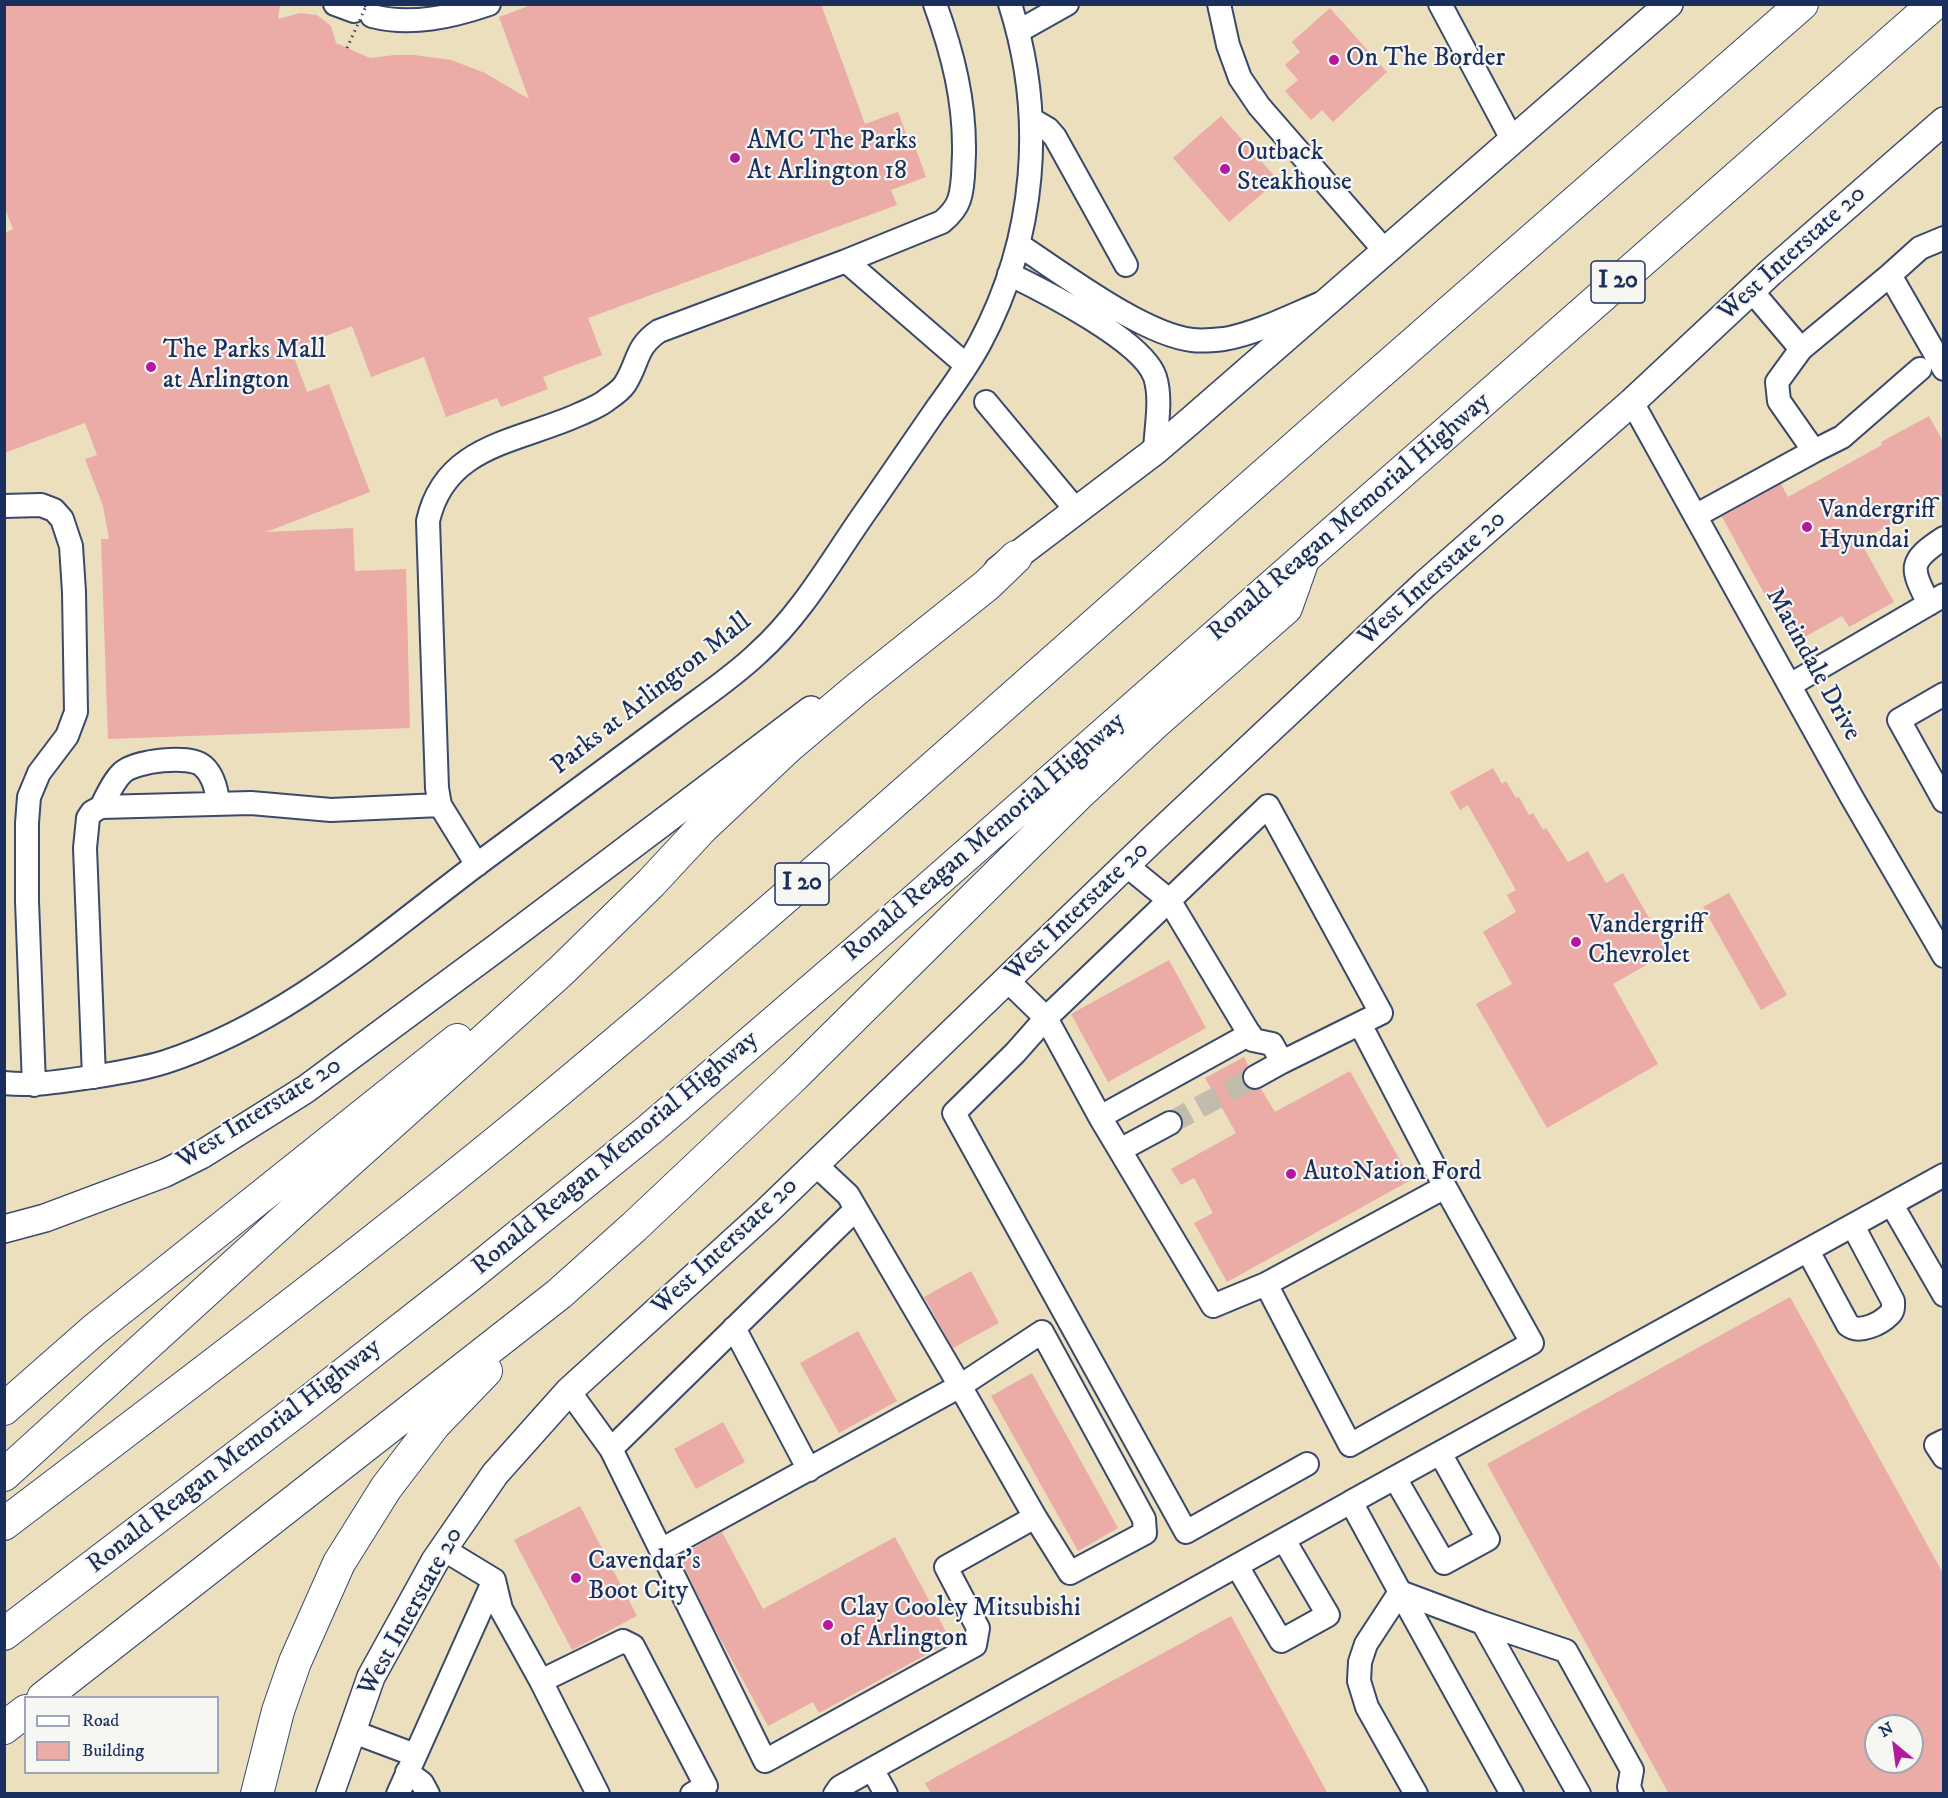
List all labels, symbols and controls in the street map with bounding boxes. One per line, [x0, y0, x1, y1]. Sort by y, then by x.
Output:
place label: On The Border [1346, 44, 1505, 76]
marker: On The Border [1327, 53, 1341, 67]
place label: AMC The Parks At Arlington 18 [747, 127, 917, 188]
place label: Outback Steakhouse [1237, 138, 1352, 200]
marker: AMC The Parks At Arlington 18 [728, 151, 742, 165]
marker: Outback Steakhouse [1218, 162, 1232, 176]
street label: West Interstate 20 [1713, 179, 1873, 329]
road number: I 20 [1591, 261, 1645, 303]
place label: The Parks Mall at Arlington [163, 336, 326, 398]
marker: The Parks Mall at Arlington [144, 360, 158, 374]
street label: Ronald Reagan Memorial Highway [1202, 387, 1498, 649]
place label: Vandergriff Hyundai [1819, 496, 1935, 558]
street label: West Interstate 20 [1353, 504, 1513, 654]
marker: Vandergriff Hyundai [1800, 520, 1814, 534]
street label: Matindale Drive [1757, 583, 1867, 747]
street label: Parks at Arlington Mall [546, 607, 758, 783]
street label: Ronald Reagan Memorial Highway [837, 707, 1133, 969]
street label: West Interstate 20 [999, 835, 1157, 989]
road number: I 20 [775, 863, 829, 905]
place label: Vandergriff Chevrolet [1588, 911, 1704, 972]
marker: Vandergriff Chevrolet [1569, 935, 1583, 949]
street label: Ronald Reagan Memorial Highway [467, 1025, 765, 1283]
street label: West Interstate 20 [172, 1051, 348, 1177]
place label: AutoNation Ford [1303, 1158, 1481, 1190]
marker: AutoNation Ford [1284, 1167, 1298, 1181]
street label: West Interstate 20 [646, 1171, 806, 1323]
street label: Ronald Reagan Memorial Highway [82, 1333, 388, 1581]
street label: West Interstate 20 [353, 1522, 471, 1702]
place label: Cavendar's Boot City [588, 1547, 701, 1608]
marker: Cavendar's Boot City [569, 1571, 583, 1585]
place label: Clay Cooley Mitsubishi of Arlington [840, 1594, 1081, 1655]
marker: Clay Cooley Mitsubishi of Arlington [821, 1618, 835, 1632]
legend [24, 1696, 219, 1774]
text: Road [82, 1710, 119, 1732]
north arrow [1864, 1714, 1924, 1774]
text: N [1876, 1718, 1897, 1742]
text: Building [82, 1740, 144, 1762]

